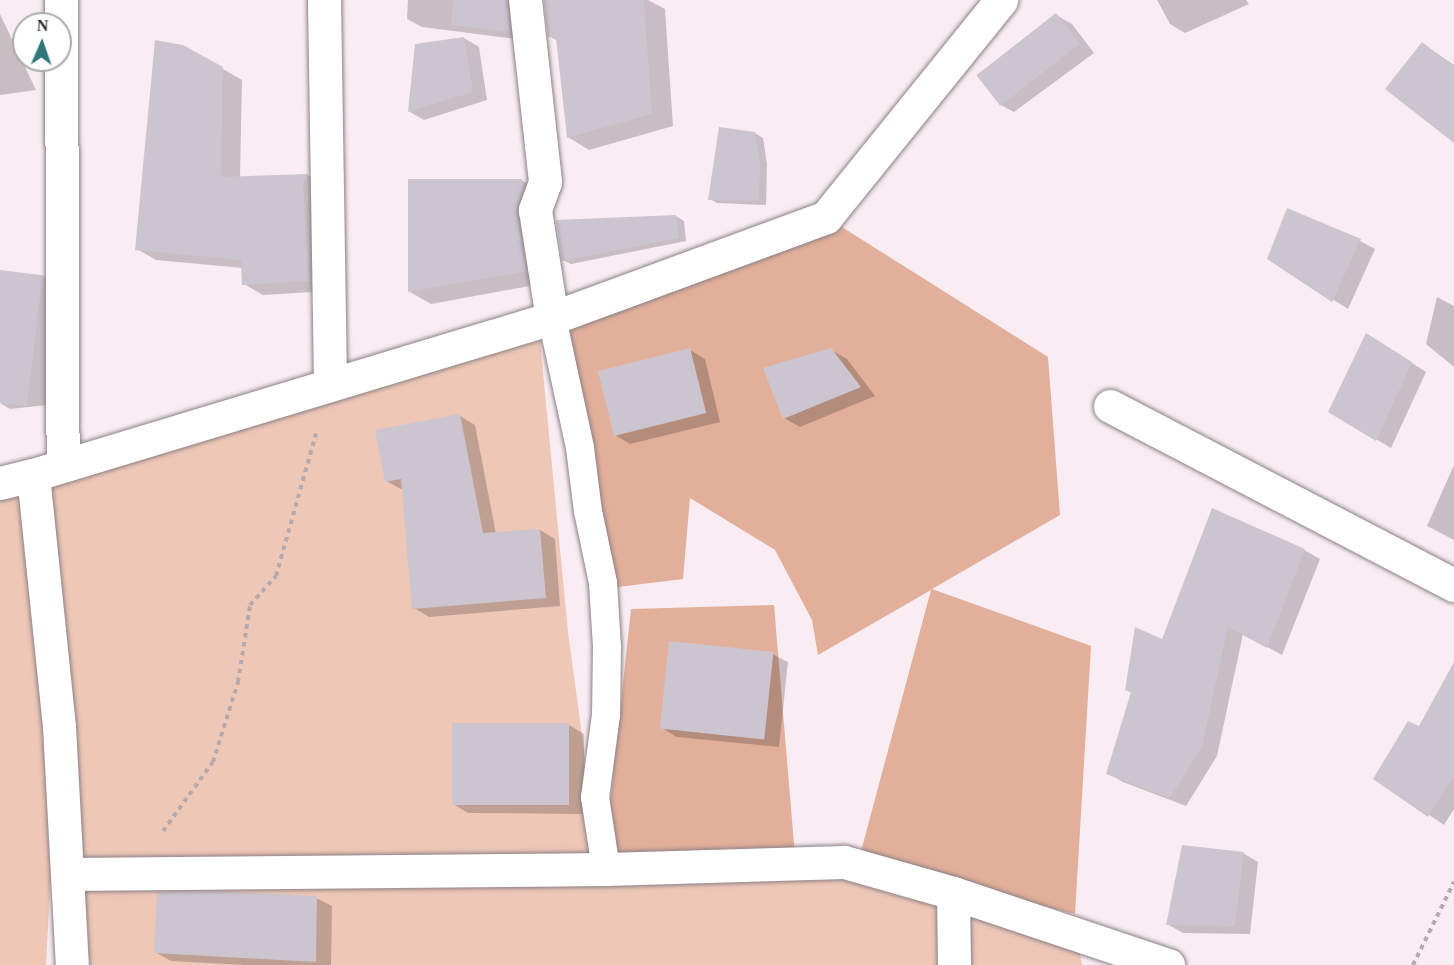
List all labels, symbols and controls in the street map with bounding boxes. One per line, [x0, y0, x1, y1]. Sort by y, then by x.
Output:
north arrow [12, 12, 72, 72]
text: N [37, 17, 49, 34]

